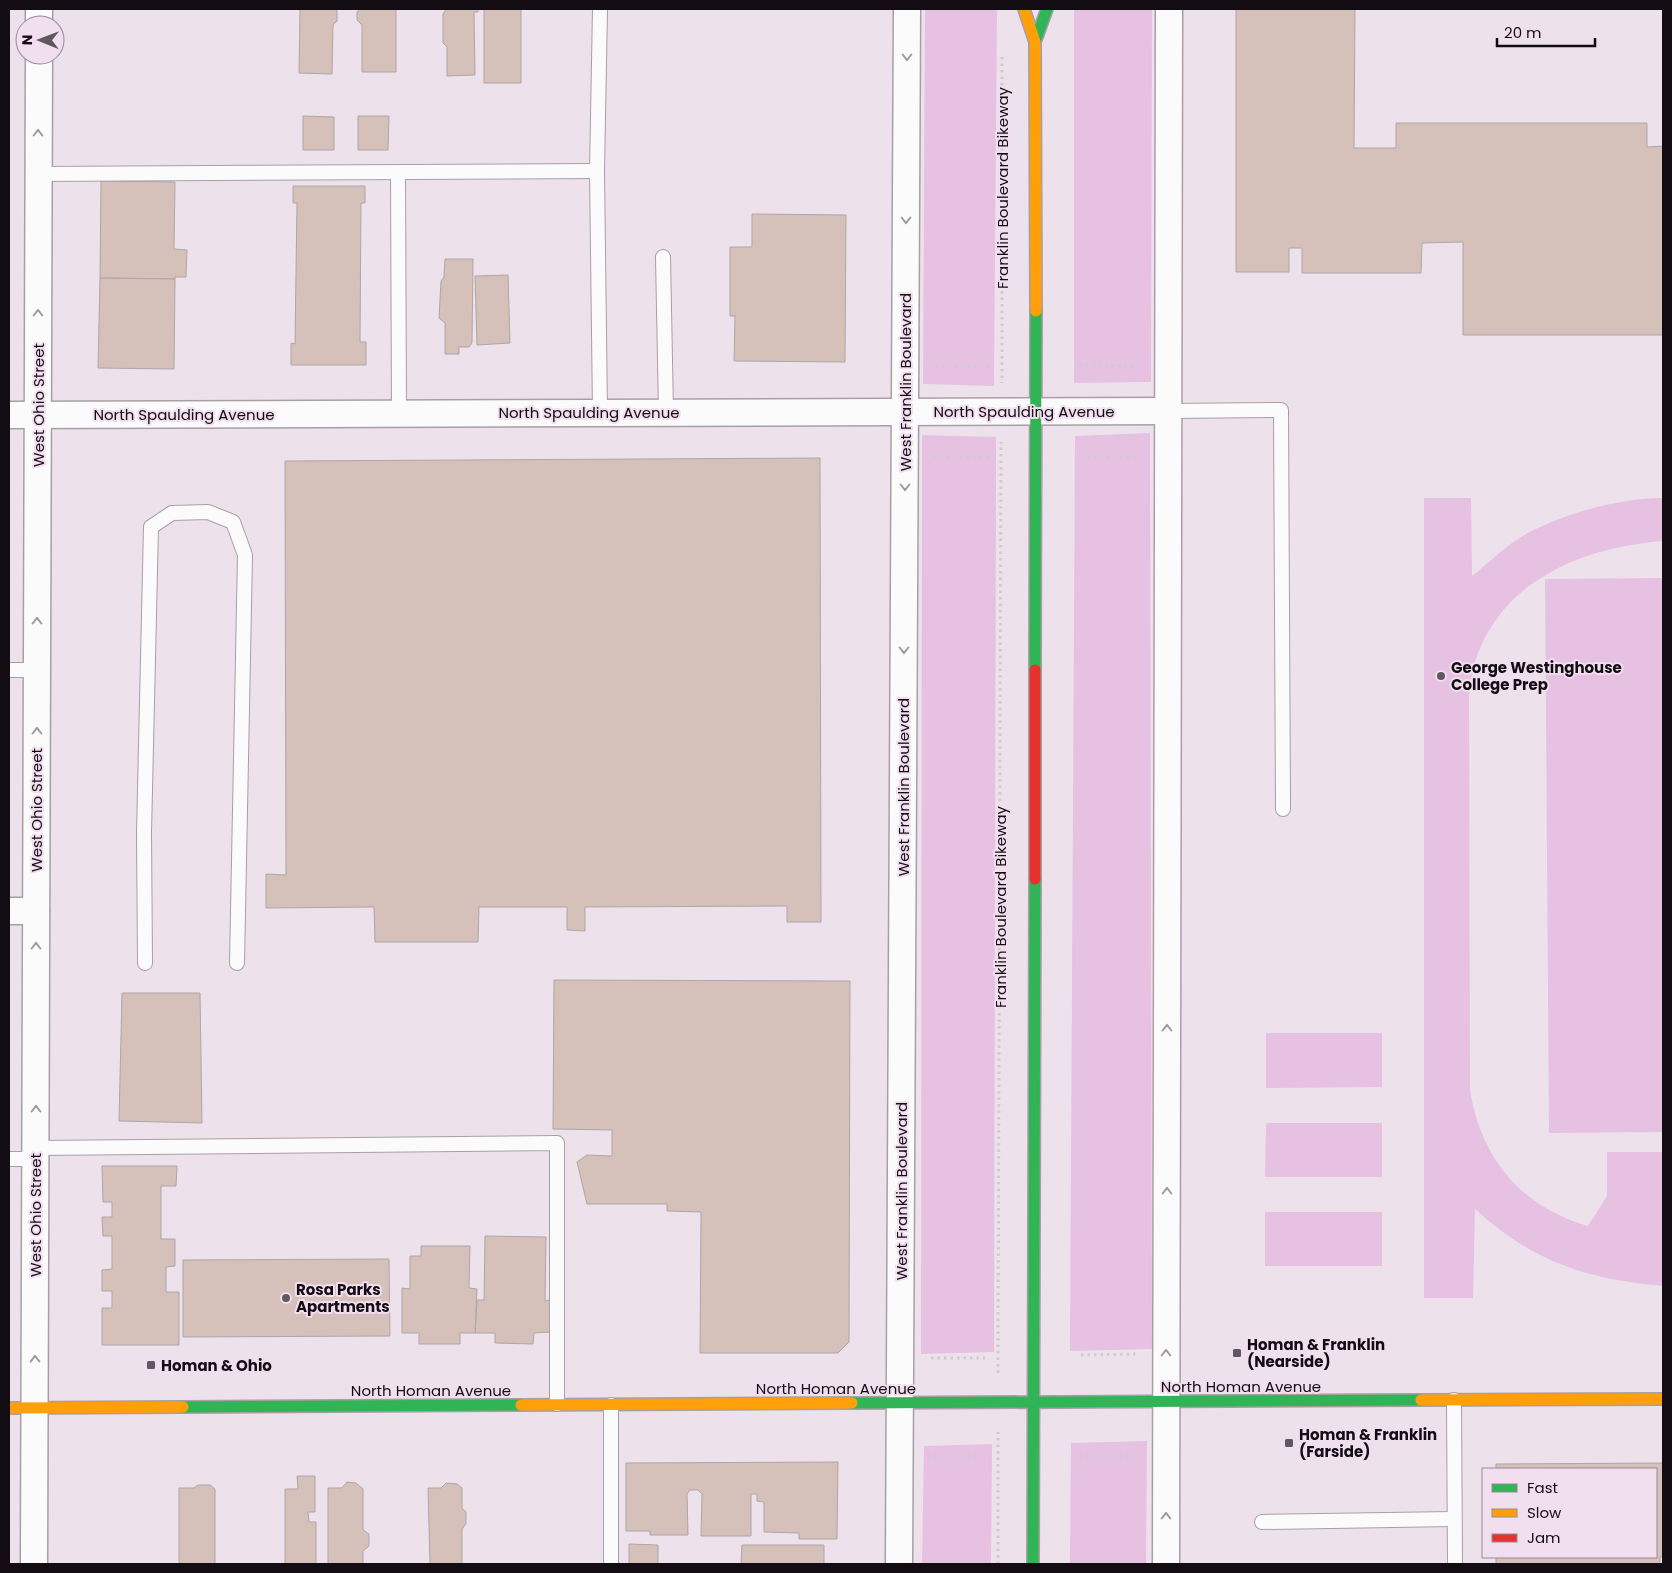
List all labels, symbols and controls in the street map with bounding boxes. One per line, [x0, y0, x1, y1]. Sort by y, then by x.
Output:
north arrow [15, 15, 65, 65]
scale bar [1497, 15, 1594, 47]
text: 20 m [1504, 22, 1542, 43]
text: N [17, 34, 37, 45]
one-way arrow [902, 54, 912, 62]
street label: Franklin Boulevard Bikeway [992, 86, 1013, 289]
one-way arrow [33, 129, 43, 137]
one-way arrow [901, 216, 911, 224]
street label: West Franklin Boulevard [895, 293, 916, 471]
one-way arrow [33, 309, 43, 317]
street label: West Ohio Street [28, 343, 49, 467]
street label: North Spaulding Avenue [933, 401, 1115, 422]
street label: North Spaulding Avenue [498, 402, 680, 423]
street label: North Spaulding Avenue [93, 404, 275, 425]
one-way arrow [900, 484, 910, 492]
one-way arrow [32, 617, 42, 624]
one-way arrow [899, 646, 909, 654]
place label: George Westinghouse College Prep [1451, 657, 1622, 695]
marker: George Westinghouse College Prep [1435, 670, 1447, 682]
street label: West Franklin Boulevard [893, 698, 914, 876]
one-way arrow [32, 727, 42, 735]
street label: West Ohio Street [26, 748, 47, 872]
street label: Franklin Boulevard Bikeway [990, 805, 1011, 1008]
one-way arrow [31, 942, 41, 950]
one-way arrow [1162, 1024, 1172, 1032]
street label: West Franklin Boulevard [891, 1102, 912, 1280]
one-way arrow [31, 1105, 41, 1112]
street label: West Ohio Street [25, 1153, 46, 1277]
one-way arrow [1162, 1186, 1172, 1194]
place label: Rosa Parks Apartments [296, 1279, 390, 1317]
marker: Rosa Parks Apartments [280, 1292, 292, 1304]
place label: Homan & Franklin (Nearside) [1247, 1334, 1385, 1372]
marker: Homan & Franklin (Nearside) [1231, 1347, 1243, 1359]
one-way arrow [1161, 1349, 1172, 1357]
one-way arrow [30, 1355, 40, 1362]
place label: Homan & Ohio [161, 1355, 272, 1376]
marker: Homan & Ohio [145, 1359, 157, 1371]
street label: North Homan Avenue [1161, 1376, 1321, 1397]
street label: North Homan Avenue [756, 1378, 916, 1399]
street label: North Homan Avenue [351, 1380, 511, 1401]
place label: Homan & Franklin (Farside) [1299, 1424, 1437, 1462]
marker: Homan & Franklin (Farside) [1283, 1437, 1295, 1449]
legend [1482, 1468, 1657, 1558]
text: Fast [1527, 1477, 1558, 1498]
text: Slow [1527, 1502, 1562, 1523]
one-way arrow [1161, 1511, 1171, 1519]
text: Jam [1527, 1527, 1561, 1548]

